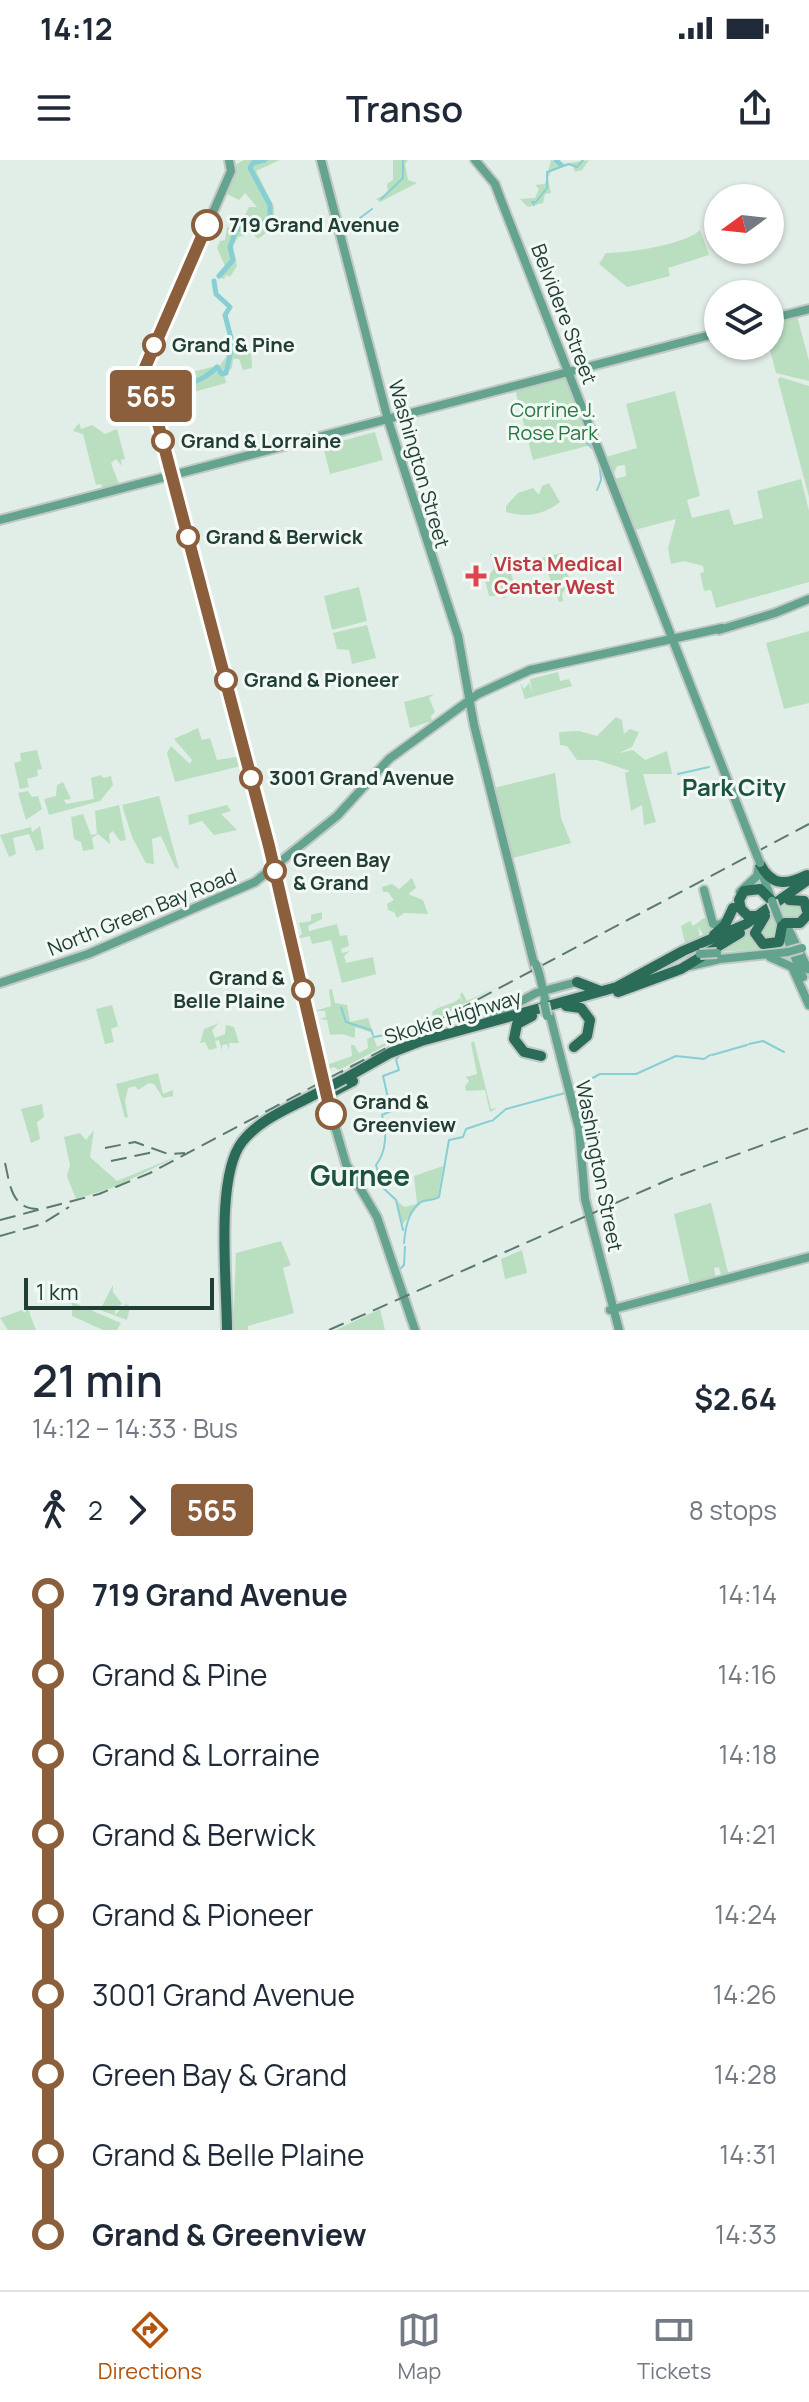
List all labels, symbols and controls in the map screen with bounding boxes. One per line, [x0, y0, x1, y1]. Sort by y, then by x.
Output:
text: 14:12 [40, 8, 113, 49]
text: Transo [346, 84, 463, 133]
icon: menu [32, 86, 76, 130]
icon: share [733, 86, 777, 130]
north arrow [704, 184, 784, 264]
map controls [704, 184, 784, 360]
marker: 719 Grand Avenue [192, 210, 222, 240]
place label: 719 Grand Avenue [229, 211, 400, 238]
street label: Belvidere Street [525, 240, 604, 388]
button: layers [704, 280, 784, 360]
place label: Grand & Pine [172, 331, 295, 358]
marker: Grand & Pine [143, 334, 165, 356]
line badge: 565 [105, 370, 197, 422]
text: 565 [126, 377, 176, 415]
street label: Washington Street [383, 377, 456, 551]
park label: Corrine J. Rose Park [508, 396, 599, 446]
place label: Grand & Lorraine [181, 427, 341, 454]
marker: Grand & Lorraine [152, 430, 174, 452]
place label: Grand & Berwick [206, 523, 364, 550]
marker: Grand & Berwick [177, 526, 199, 548]
place label: Vista Medical Center West [494, 550, 623, 600]
marker: Vista Medical Center West [465, 565, 487, 587]
place label: Grand & Pioneer [244, 666, 399, 693]
marker: Grand & Pioneer [215, 669, 237, 691]
place label: 3001 Grand Avenue [269, 764, 454, 791]
marker: 3001 Grand Avenue [240, 767, 262, 789]
district label: Park City [682, 770, 787, 803]
place label: Green Bay & Grand [293, 846, 391, 896]
marker: Green Bay & Grand [264, 860, 286, 882]
street label: North Green Bay Road [43, 861, 240, 962]
place label: Grand & Belle Plaine [173, 964, 286, 1014]
marker: Grand & Belle Plaine [292, 979, 314, 1001]
street label: Skokie Highway [381, 983, 525, 1050]
street label: Washington Street [570, 1078, 629, 1254]
place label: Grand & Greenview [353, 1088, 456, 1138]
marker: Grand & Greenview [316, 1099, 346, 1129]
district label: Gurnee [310, 1156, 410, 1194]
scale bar [24, 1274, 214, 1310]
text: 1 km [36, 1277, 79, 1307]
text: 21 min [32, 1350, 163, 1410]
text: $2.64 [694, 1378, 777, 1419]
text: 14:12 – 14:33 · Bus [32, 1410, 238, 1446]
icon: walk [32, 1488, 76, 1532]
icon: forward [115, 1488, 159, 1532]
text: 565 [187, 1491, 237, 1529]
text: 2 [88, 1492, 103, 1528]
text: 8 stops [689, 1492, 777, 1528]
text: 719 Grand Avenue [92, 1574, 348, 1615]
text: 14:14 [718, 1576, 777, 1612]
text: Grand & Pine [92, 1654, 267, 1695]
text: 14:16 [717, 1656, 777, 1692]
text: Grand & Lorraine [92, 1734, 320, 1775]
text: 14:18 [719, 1736, 777, 1772]
text: Grand & Berwick [92, 1814, 315, 1855]
text: 14:21 [719, 1816, 777, 1852]
text: Grand & Pioneer [92, 1894, 314, 1935]
text: 14:24 [714, 1896, 777, 1932]
text: 3001 Grand Avenue [92, 1974, 355, 2015]
text: 14:26 [713, 1976, 777, 2012]
text: Green Bay & Grand [92, 2054, 347, 2095]
text: 14:28 [714, 2056, 777, 2092]
text: Grand & Belle Plaine [92, 2134, 365, 2175]
text: 14:31 [719, 2136, 777, 2172]
text: Grand & Greenview [92, 2214, 367, 2255]
text: 14:33 [715, 2216, 777, 2252]
tab: Directions [98, 2308, 202, 2386]
tab: Map [397, 2308, 441, 2386]
tab: Tickets [637, 2308, 711, 2386]

